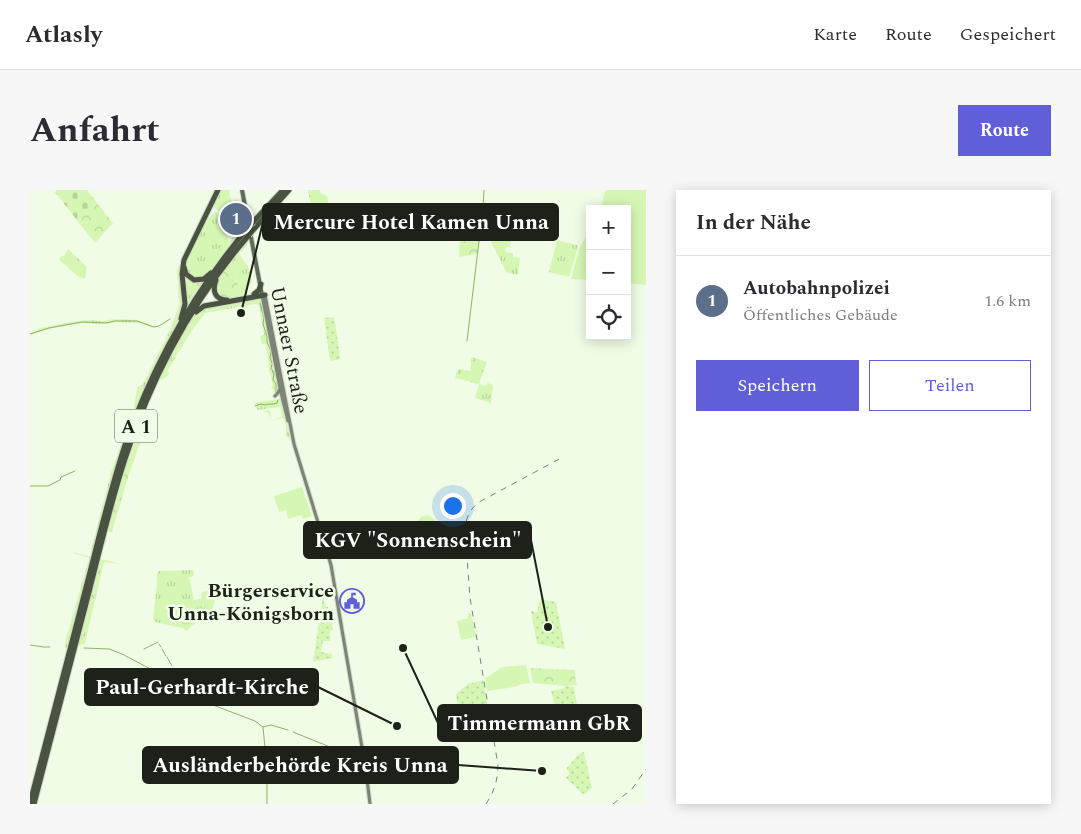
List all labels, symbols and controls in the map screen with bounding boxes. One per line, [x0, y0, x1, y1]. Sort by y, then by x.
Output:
text: Atlasly [25, 17, 102, 53]
text: Karte [813, 21, 857, 48]
text: Route [885, 21, 932, 48]
text: Gespeichert [960, 21, 1056, 48]
text: Anfahrt [30, 104, 160, 157]
button: Route [958, 105, 1051, 156]
pin: 1 [220, 200, 252, 238]
callout: Mercure Hotel Kamen Unna [263, 204, 558, 240]
map controls [586, 205, 631, 340]
button: + [586, 205, 631, 250]
text: Mercure Hotel Kamen Unna [273, 207, 549, 239]
text: In der Nähe [696, 207, 811, 239]
button: − [586, 250, 631, 295]
text: Autobahnpolizei [743, 274, 890, 303]
street label: Unnaer Straße [262, 284, 316, 416]
text: 1 [708, 289, 716, 313]
text: 1.6 km [984, 289, 1031, 313]
button: locate [586, 295, 631, 340]
text: Öffentliches Gebäude [743, 303, 898, 327]
button: Speichern [696, 360, 859, 411]
button: Teilen [869, 360, 1031, 411]
road number: A 1 [115, 410, 157, 442]
your location [440, 493, 466, 519]
callout: KGV "Sonnenschein" [304, 522, 531, 558]
text: KGV "Sonnenschein" [314, 525, 522, 557]
place label: Bürgerservice Unna-Königsborn [167, 576, 334, 629]
public building icon: Bürgerservice Unna-Königsborn [339, 588, 365, 614]
callout: Paul-Gerhardt-Kirche [85, 669, 318, 705]
text: Paul-Gerhardt-Kirche [95, 672, 309, 704]
callout: Timmermann GbR [438, 705, 641, 741]
text: Timmermann GbR [447, 708, 631, 740]
callout: Ausländerbehörde Kreis Unna [143, 747, 458, 783]
text: Ausländerbehörde Kreis Unna [153, 750, 448, 782]

